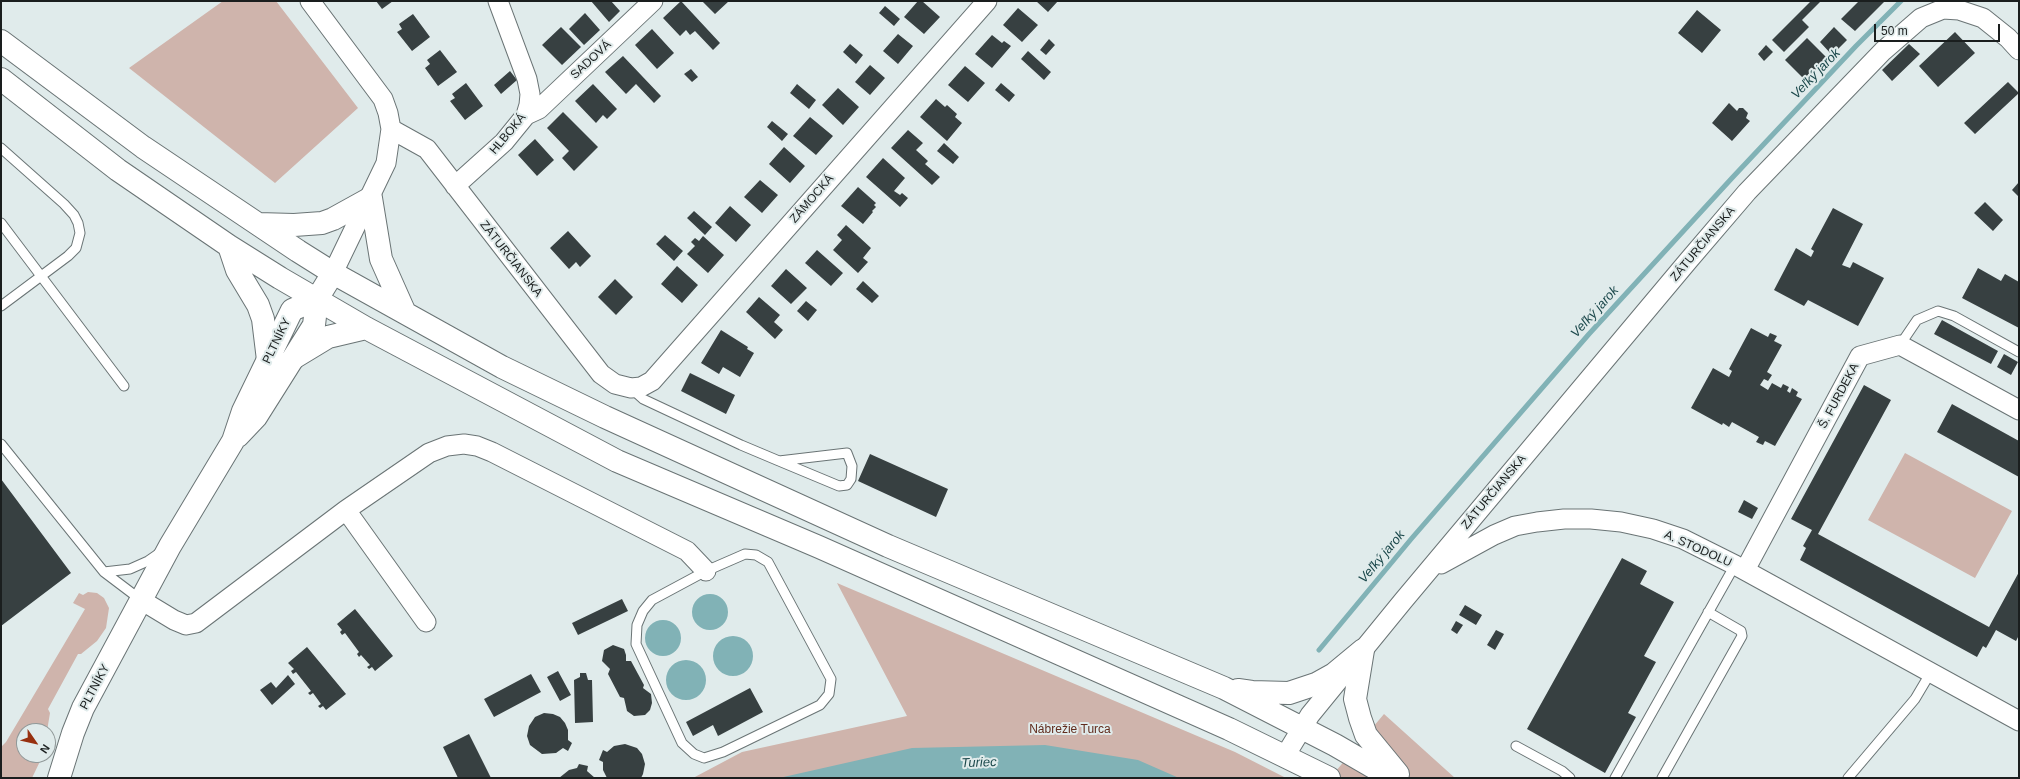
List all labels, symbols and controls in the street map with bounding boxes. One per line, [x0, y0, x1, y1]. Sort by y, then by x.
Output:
scale bar [1876, 16, 2002, 42]
text: 50 m [1881, 24, 1908, 38]
street label: SADOVÁ [568, 38, 614, 82]
water label: Veľký jarok [1788, 46, 1844, 102]
street label: HLBOKÁ [487, 111, 529, 157]
street label: ZÁMOCKÁ [787, 172, 837, 226]
street label: ZÁTURČIANSKA [1668, 204, 1738, 284]
street label: ZÁTURČIANSKA [477, 218, 545, 300]
water label: Veľký jarok [1568, 283, 1622, 341]
street label: PLTNÍKY [260, 316, 294, 366]
street label: Š. FURDEKA [1816, 361, 1862, 431]
street label: ZÁTURČIANSKA [1459, 452, 1529, 532]
water label: Veľký jarok [1355, 528, 1409, 586]
street label: A. STODOLU [1662, 528, 1734, 570]
street label: PLTNÍKY [77, 662, 113, 712]
north arrow [16, 723, 56, 763]
park label: Nábrežie Turca [1029, 723, 1111, 737]
text: N [38, 742, 52, 756]
water label: Turiec [961, 755, 997, 771]

